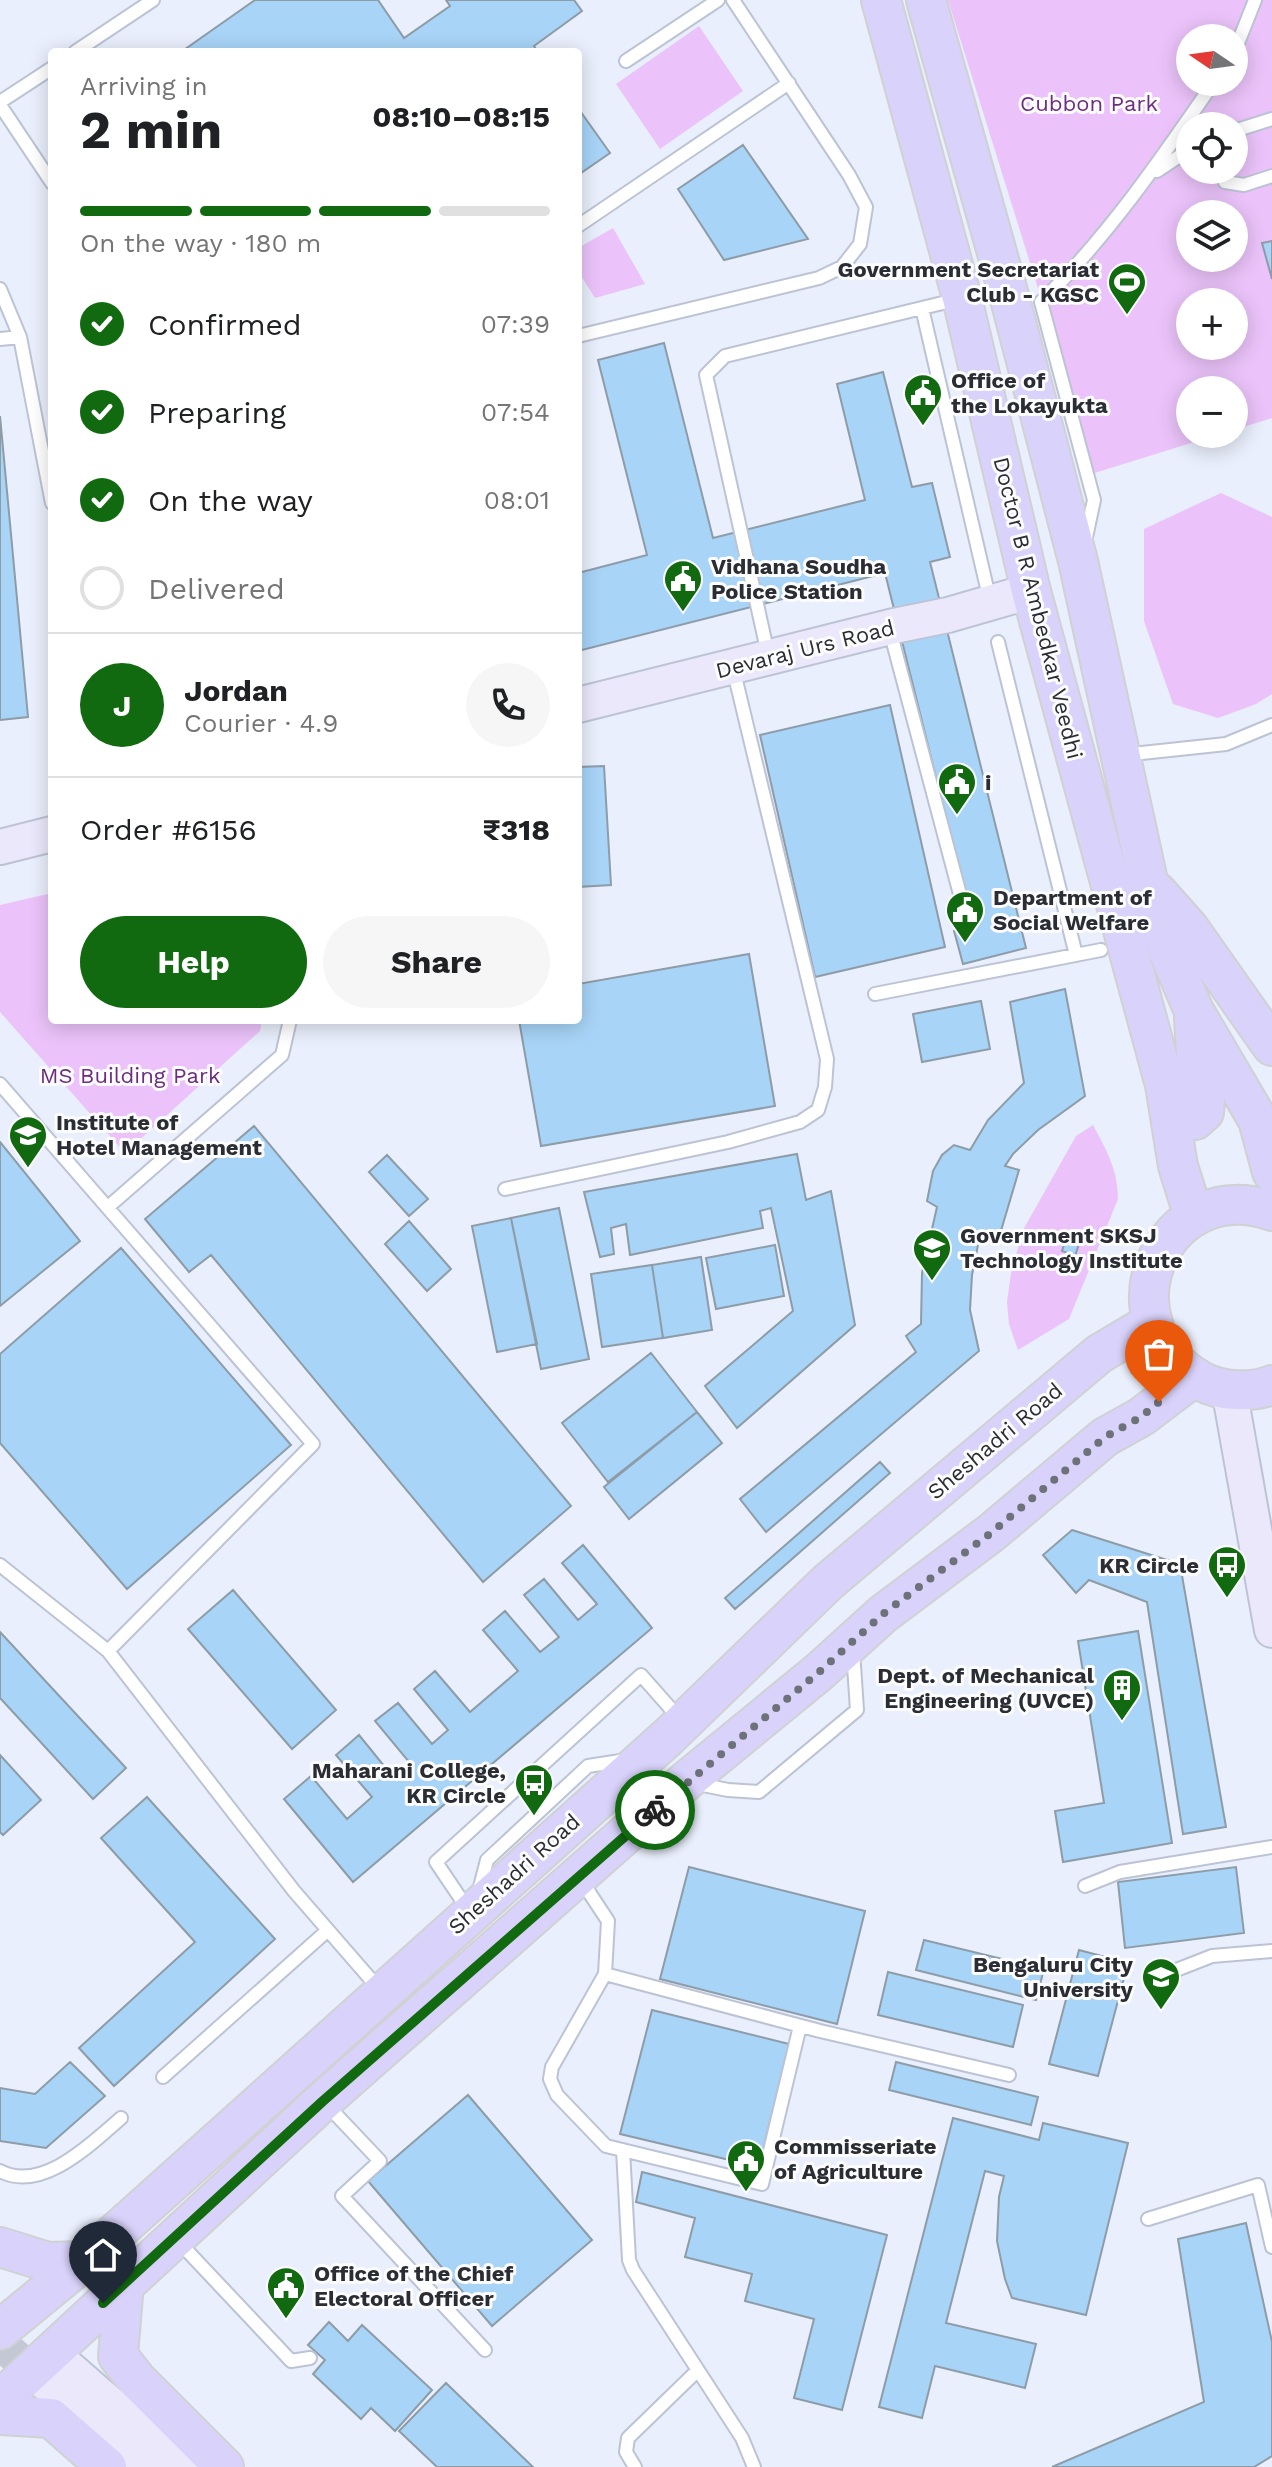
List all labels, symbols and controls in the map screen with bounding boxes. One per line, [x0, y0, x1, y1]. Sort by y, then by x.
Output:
north arrow [1176, 24, 1248, 96]
map controls [1176, 24, 1248, 448]
text: Arriving in [80, 71, 208, 101]
park label: Cubbon Park [1020, 91, 1158, 116]
text: 08:10–08:15 [372, 99, 550, 134]
text: 2 min [80, 100, 222, 161]
button: locate [1176, 112, 1248, 184]
button: layers [1176, 200, 1248, 272]
text: On the way · 180 m [80, 228, 321, 258]
place label: Government Secretariat Club - KGSC [838, 257, 1099, 307]
sports icon: Government Secretariat Club - KGSC [1106, 261, 1148, 316]
button: + [1176, 288, 1248, 360]
icon: check [80, 302, 124, 346]
text: Confirmed [148, 307, 302, 342]
text: 07:39 [481, 309, 550, 339]
place label: Office of the Lokayukta [951, 368, 1108, 418]
public building icon: Office of the Lokayukta [902, 372, 944, 427]
button: − [1176, 376, 1248, 448]
icon: check [80, 390, 124, 434]
text: Preparing [148, 395, 286, 430]
text: 07:54 [481, 397, 550, 427]
street label: Doctor B R Ambedkar Veedhi [988, 454, 1088, 762]
icon: check [80, 478, 124, 522]
text: On the way [148, 483, 313, 518]
text: 08:01 [484, 485, 550, 515]
place label: Vidhana Soudha Police Station [711, 554, 886, 604]
public building icon: Vidhana Soudha Police Station [662, 558, 704, 613]
text: Delivered [148, 571, 285, 606]
street label: Devaraj Urs Road [713, 615, 897, 683]
button: phone [466, 663, 550, 747]
text: Jordan [184, 673, 288, 708]
text: J [113, 688, 131, 723]
text: Courier · 4.9 [184, 708, 338, 738]
public building icon: i [936, 761, 978, 816]
place label: i [985, 770, 991, 795]
text: Order #6156 [80, 812, 257, 847]
text: ₹318 [482, 812, 550, 847]
place label: Department of Social Welfare [993, 885, 1153, 935]
public building icon: Department of Social Welfare [944, 889, 986, 944]
button: Help [80, 916, 307, 1008]
button: Share [323, 916, 550, 1008]
park label: MS Building Park [40, 1063, 220, 1088]
place label: Institute of Hotel Management [56, 1110, 262, 1160]
school or university icon: Institute of Hotel Management [7, 1114, 49, 1169]
place label: Government SKSJ Technology Institute [960, 1223, 1183, 1273]
school or university icon: Government SKSJ Technology Institute [911, 1227, 953, 1282]
pin [1125, 1320, 1193, 1402]
icon: bag [1137, 1332, 1181, 1376]
street label: Sheshadri Road [923, 1377, 1067, 1505]
bus stop icon: KR Circle [1206, 1544, 1248, 1599]
place label: KR Circle [1099, 1553, 1199, 1578]
place label: Dept. of Mechanical Engineering (UVCE) [877, 1663, 1095, 1713]
building icon: Dept. of Mechanical Engineering (UVCE) [1101, 1667, 1143, 1722]
place label: Maharani College, KR Circle [312, 1758, 506, 1808]
bus stop icon: Maharani College, KR Circle [513, 1762, 555, 1817]
courier [615, 1770, 695, 1850]
icon: bike [633, 1788, 677, 1832]
street label: Sheshadri Road [443, 1809, 585, 1939]
place label: Bengaluru City University [973, 1952, 1134, 2002]
school or university icon: Bengaluru City University [1140, 1956, 1182, 2011]
place label: Commisseriate of Agriculture [774, 2134, 937, 2184]
public building icon: Commisseriate of Agriculture [725, 2138, 767, 2193]
pin [69, 2221, 137, 2303]
icon: home [81, 2233, 125, 2277]
place label: Office of the Chief Electoral Officer [314, 2261, 514, 2311]
public building icon: Office of the Chief Electoral Officer [265, 2265, 307, 2320]

